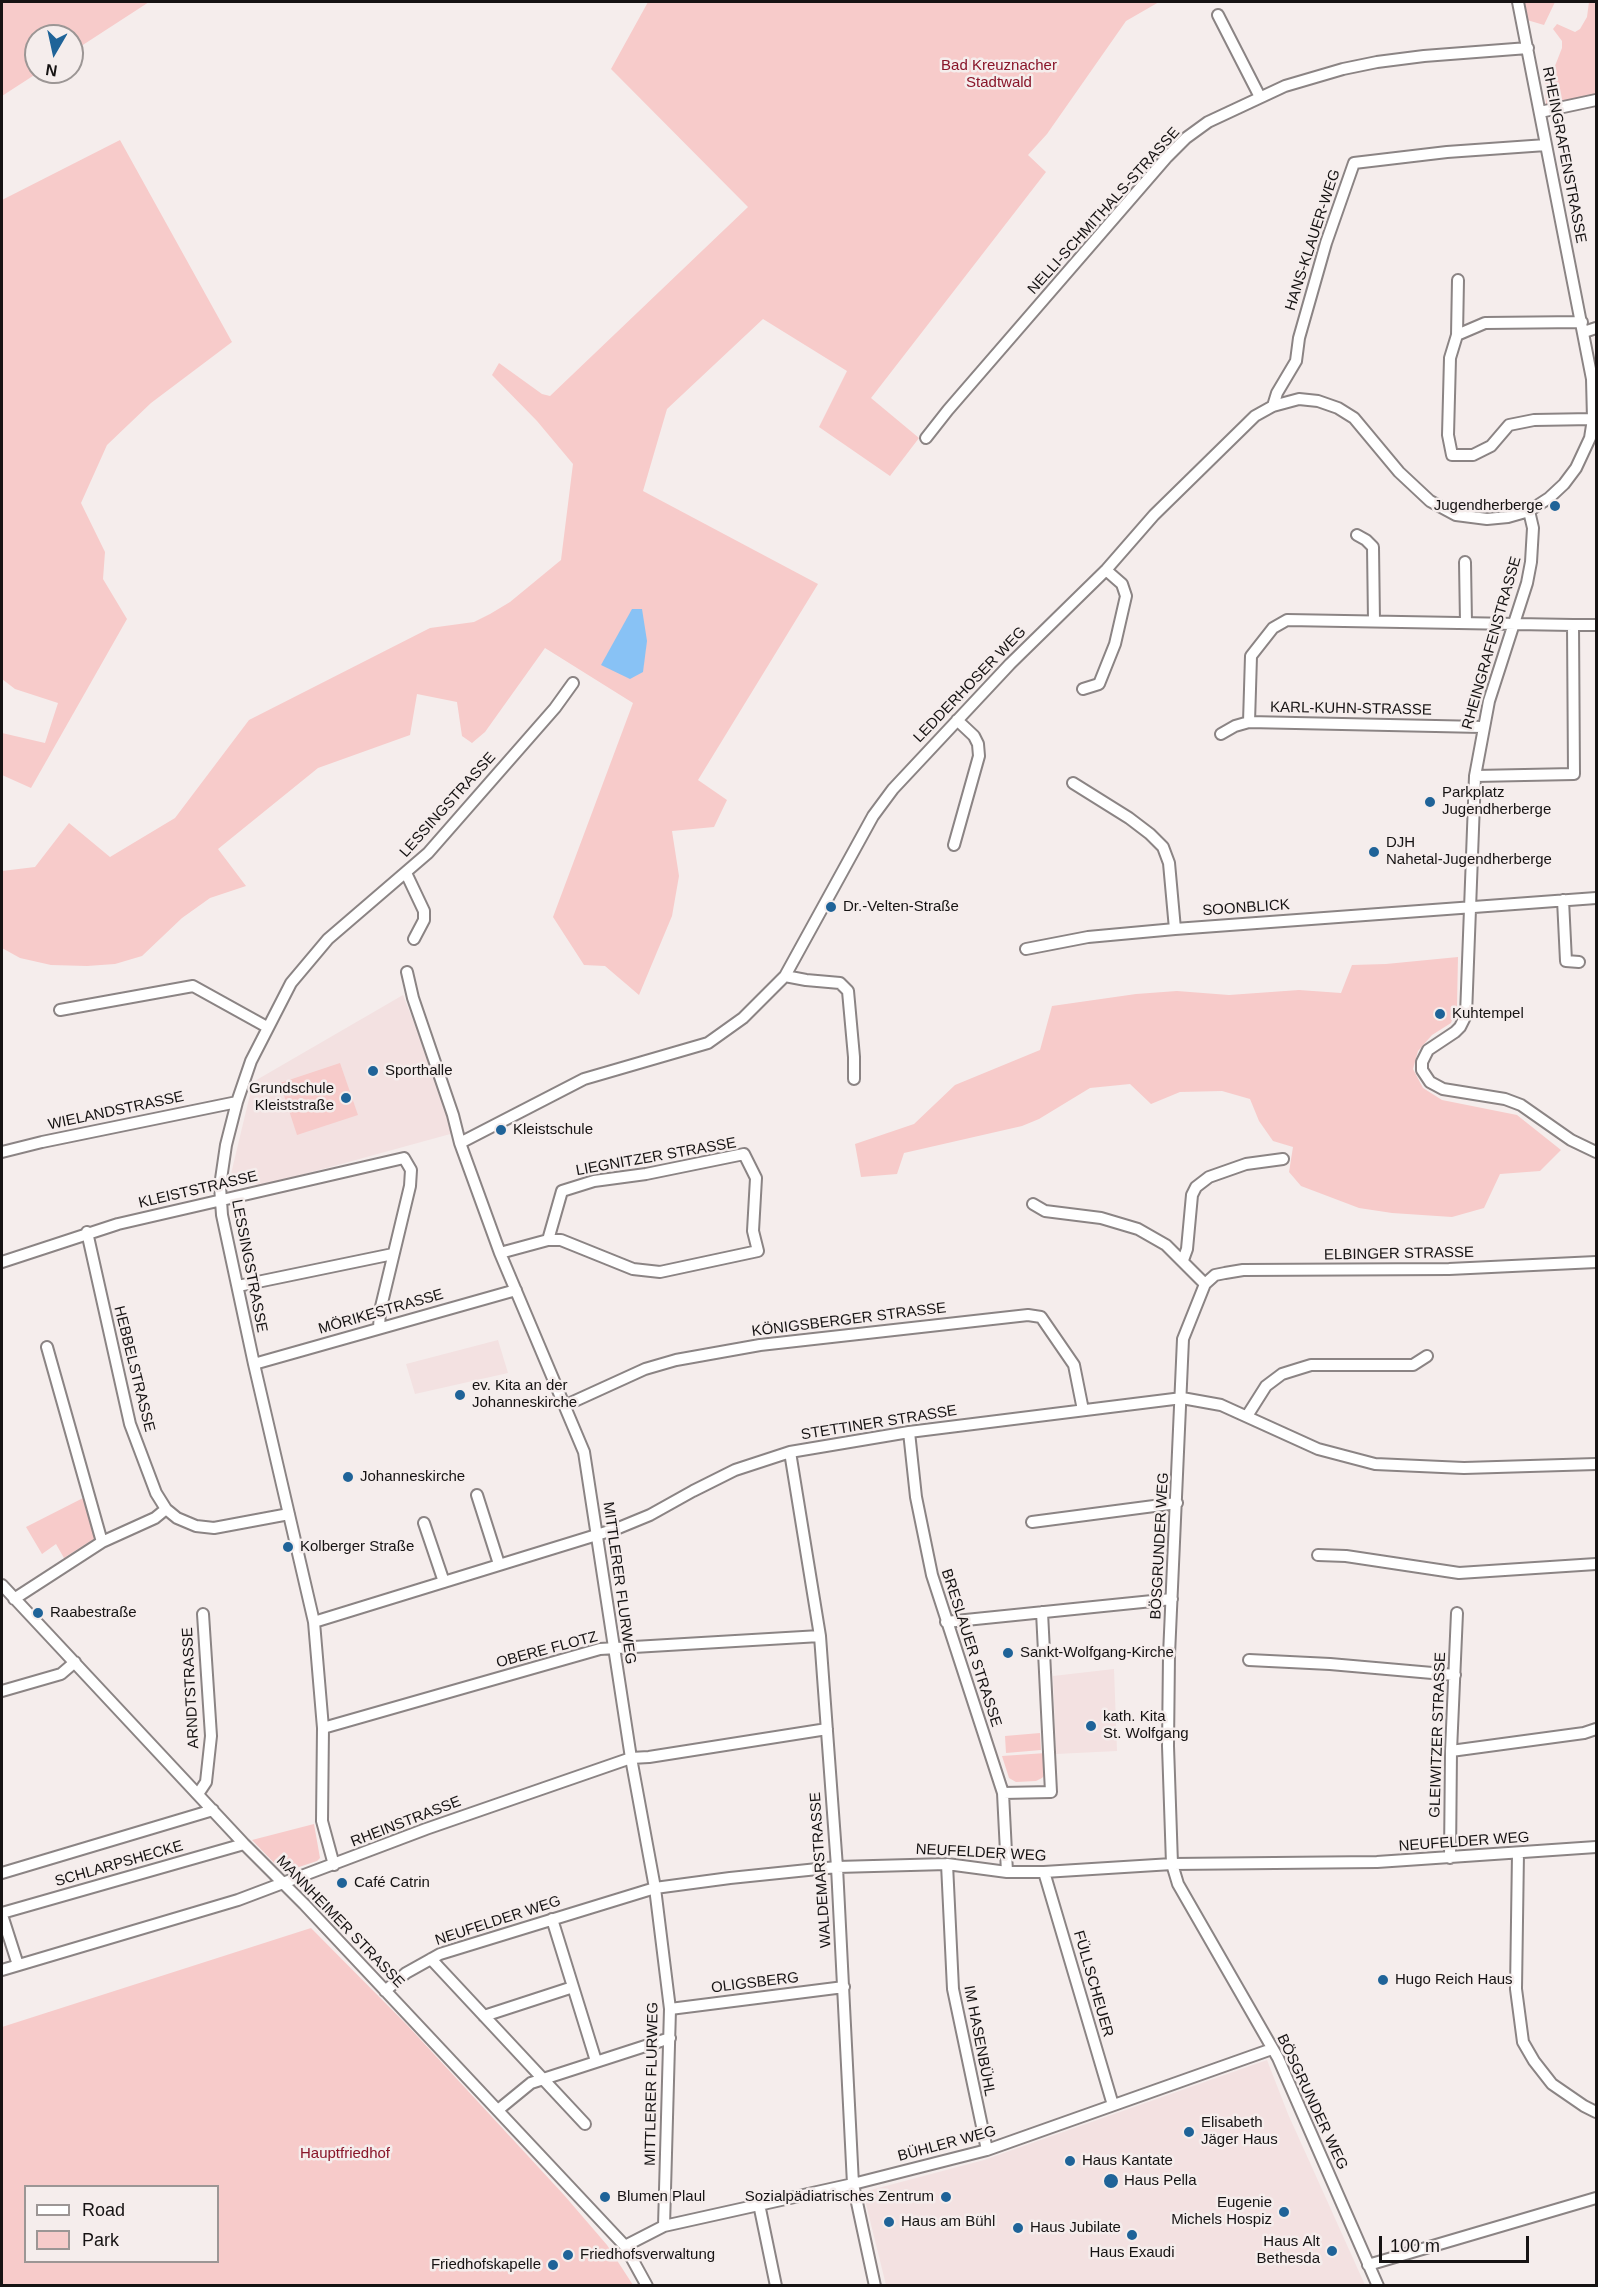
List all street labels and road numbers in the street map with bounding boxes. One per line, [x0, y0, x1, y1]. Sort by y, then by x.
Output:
street label: RHEINGRAFENSTRASSE [1538, 65, 1590, 245]
street label: NELLI-SCHMITHALS-STRASSE [1024, 124, 1184, 298]
street label: HANS-KLAUER-WEG [1282, 167, 1344, 313]
street label: RHEINGRAFENSTRASSE [1459, 554, 1525, 732]
street label: LEDDERHOSER WEG [910, 623, 1030, 747]
street label: KARL-KUHN-STRASSE [1270, 699, 1432, 719]
street label: LESSINGSTRASSE [396, 749, 500, 861]
street label: SOONBLICK [1202, 896, 1290, 920]
street label: WIELANDSTRASSE [46, 1088, 186, 1134]
street label: LIEGNITZER STRASSE [574, 1134, 738, 1180]
street label: KLEISTSTRASSE [137, 1168, 259, 1212]
street label: LESSINGSTRASSE [227, 1198, 271, 1334]
street label: ELBINGER STRASSE [1324, 1244, 1474, 1264]
street label: MÖRIKESTRASSE [316, 1286, 446, 1338]
street label: KÖNIGSBERGER STRASSE [751, 1299, 947, 1341]
street label: HEBBELSTRASSE [110, 1304, 158, 1434]
street label: STETTINER STRASSE [800, 1402, 958, 1444]
street label: BÖSGRUNDER WEG [1147, 1472, 1173, 1620]
street label: MITTLERER FLURWEG [599, 1501, 639, 1665]
street label: BRESLAUER STRASSE [937, 1567, 1005, 1729]
street label: ARNDTSTRASSE [179, 1627, 203, 1749]
street label: OBERE FLOTZ [494, 1628, 600, 1672]
street label: GLEIWITZER STRASSE [1426, 1652, 1450, 1818]
street label: WALDEMARSTRASSE [807, 1791, 835, 1949]
street label: RHEINSTRASSE [348, 1793, 464, 1851]
street label: NEUFELDER WEG [1398, 1828, 1530, 1856]
street label: SCHLARPSHECKE [53, 1837, 185, 1891]
street label: NEUFELDER WEG [915, 1841, 1047, 1865]
street label: MANNHEIMER STRASSE [272, 1852, 408, 1992]
street label: NEUFELDER WEG [433, 1892, 563, 1950]
street label: FÜLLSCHEUER [1069, 1929, 1117, 2039]
street label: OLIGSBERG [710, 1969, 800, 1997]
street label: IM HASENBÜHL [959, 1984, 999, 2098]
street label: MITTLERER FLURWEG [642, 2002, 662, 2166]
street label: BÖSGRUNDER WEG [1273, 2031, 1351, 2173]
street label: BÜHLER WEG [896, 2122, 998, 2166]

